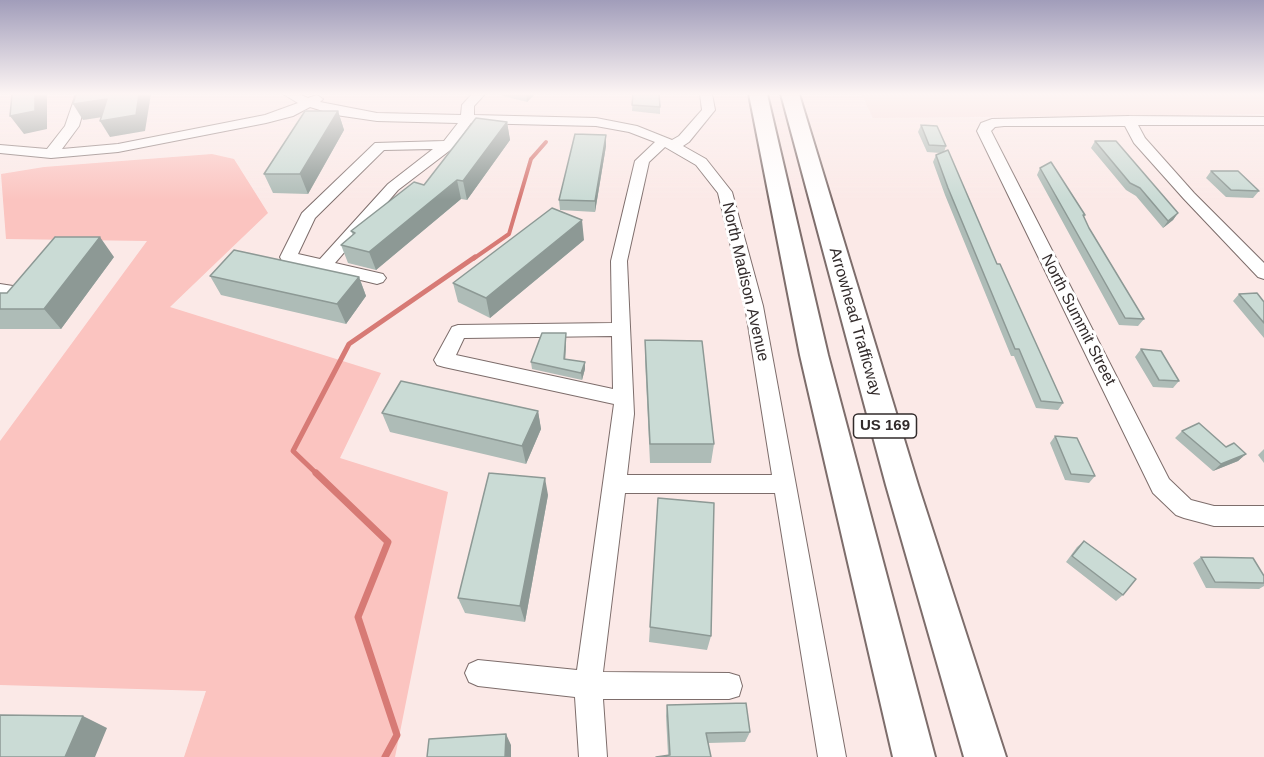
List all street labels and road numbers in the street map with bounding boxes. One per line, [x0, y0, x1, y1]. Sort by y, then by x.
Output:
street label: North Madison Avenue [717, 201, 773, 363]
street label: Arrowhead Trafficway [825, 245, 885, 399]
street label: North Summit Street [1037, 251, 1119, 389]
road number: US 169 [854, 414, 916, 438]

